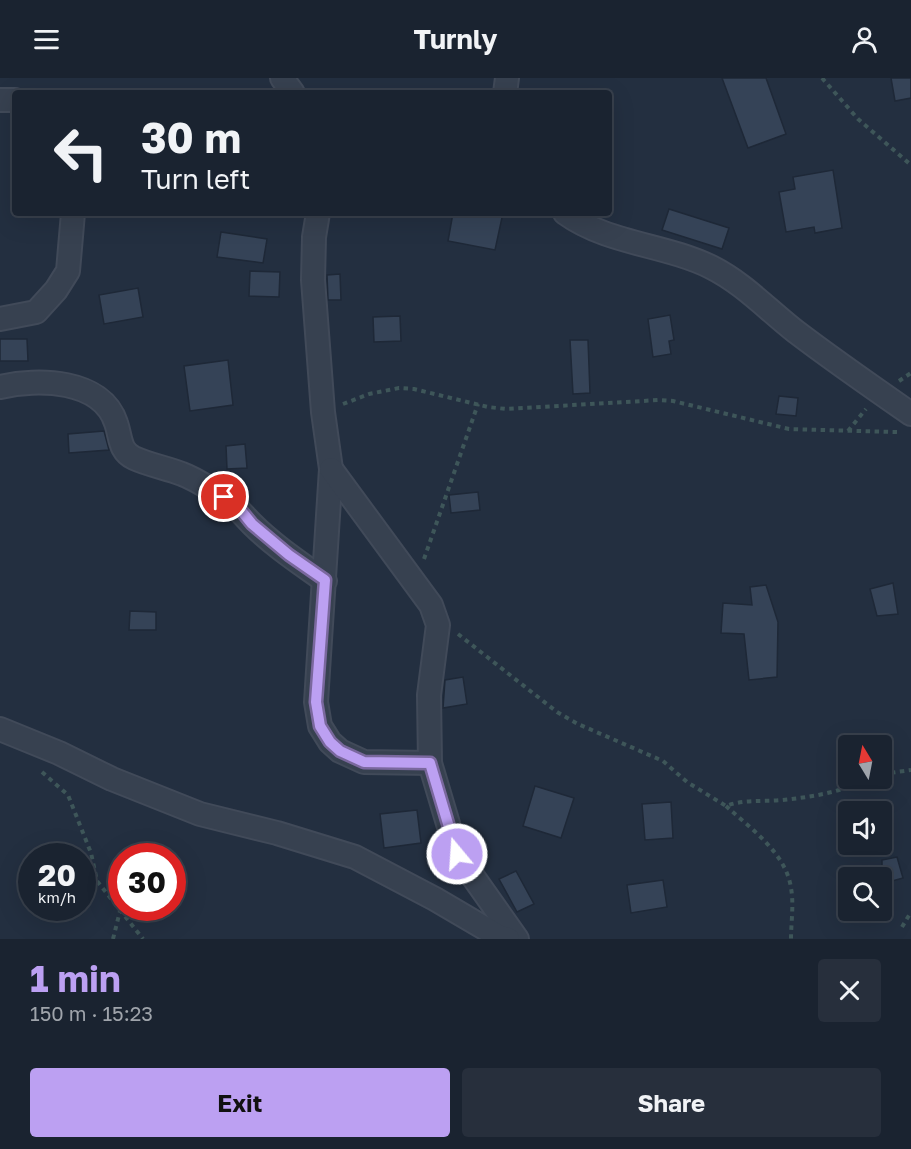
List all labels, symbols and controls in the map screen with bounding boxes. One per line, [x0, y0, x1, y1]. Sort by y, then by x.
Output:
icon: menu [30, 23, 63, 56]
text: Turnly [413, 23, 498, 55]
icon: person [848, 23, 881, 56]
text: 30 m [141, 112, 241, 162]
icon: left [42, 114, 120, 192]
text: Turn left [141, 163, 250, 195]
pin [198, 471, 249, 522]
icon: arrive [207, 480, 240, 513]
north arrow [838, 735, 892, 789]
map controls [838, 735, 892, 921]
button: sound [838, 801, 892, 855]
position arrow [425, 822, 489, 886]
speed limit sign: 30 [108, 843, 186, 921]
text: 20 [38, 857, 76, 893]
button: search [838, 867, 892, 921]
text: km/h [38, 888, 76, 906]
text: 1 min [30, 957, 121, 1000]
button: close [818, 959, 881, 1022]
text: 150 m · 15:23 [30, 1001, 153, 1025]
button: Exit [30, 1068, 450, 1137]
button: Share [462, 1068, 881, 1137]

